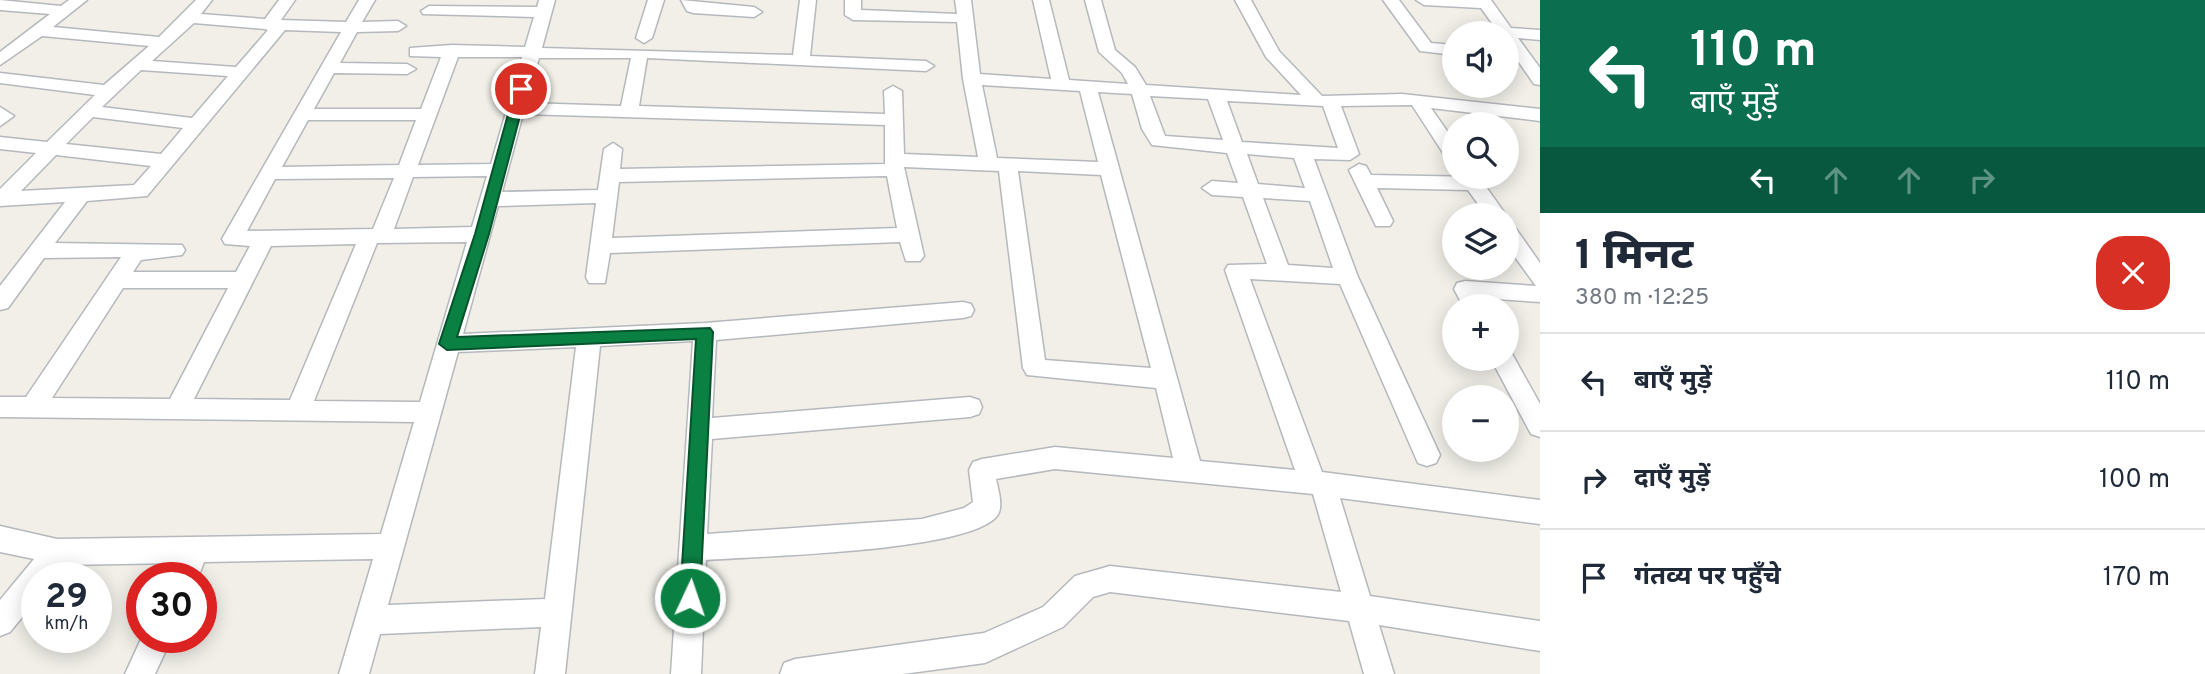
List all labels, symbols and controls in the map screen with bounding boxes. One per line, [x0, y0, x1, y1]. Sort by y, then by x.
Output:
map controls [1442, 21, 1519, 462]
button: sound [1442, 21, 1519, 98]
text: 110 m [1690, 22, 1817, 84]
icon: left [1575, 28, 1666, 119]
pin [491, 59, 551, 119]
icon: arrive [502, 70, 540, 108]
text: बाएँ मुड़ें [1690, 84, 1778, 124]
button: search [1442, 112, 1519, 189]
icon: left [1744, 161, 1782, 199]
icon: ahead [1817, 161, 1855, 199]
icon: ahead [1890, 161, 1928, 199]
icon: right [1963, 161, 2001, 199]
button: layers [1442, 203, 1519, 280]
text: 1 मिनट [1575, 231, 1693, 284]
button: close [2096, 236, 2170, 310]
text: 380 m · 12:25 [1575, 284, 1709, 313]
button: + [1442, 294, 1519, 371]
icon: left [1575, 363, 1613, 401]
text: बाएँ मुड़ें [1634, 365, 1712, 398]
text: 110 m [2106, 366, 2170, 399]
button: − [1442, 385, 1519, 462]
icon: right [1575, 461, 1613, 499]
text: दाएँ मुड़ें [1634, 463, 1710, 496]
text: 100 m [2099, 464, 2170, 497]
icon: arrive [1575, 559, 1613, 597]
position arrow [653, 561, 727, 635]
text: गंतव्य पर पहुँचे [1634, 561, 1781, 594]
speed limit sign: 30 [126, 562, 217, 653]
text: 170 m [2103, 562, 2170, 595]
text: 29 [45, 576, 88, 620]
text: km/h [45, 613, 88, 636]

